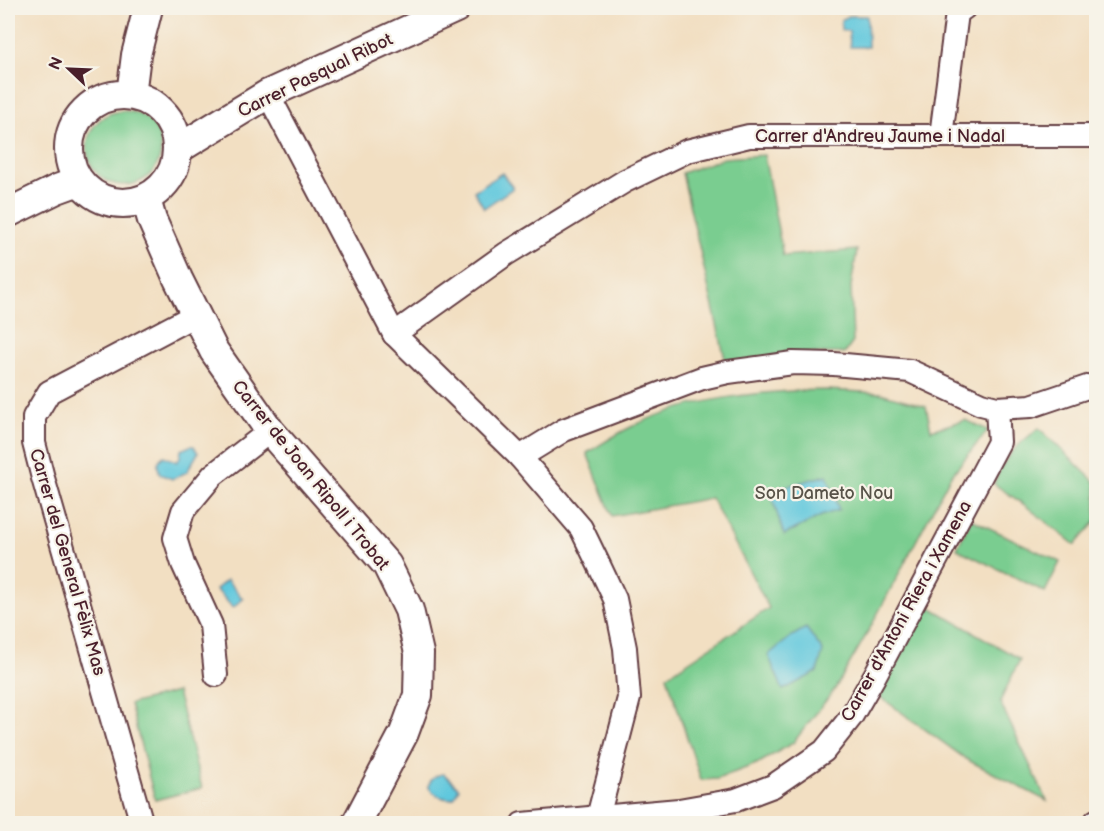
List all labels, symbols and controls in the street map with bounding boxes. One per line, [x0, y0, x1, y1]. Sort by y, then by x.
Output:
street label: Carrer Pasqual Ribot [234, 29, 396, 122]
north arrow [39, 39, 99, 99]
text: N [45, 54, 68, 73]
street label: Carrer d'Andreu Jaume i Nadal [755, 126, 1005, 147]
street label: Carrer de Joan Ripoll i Trobat [227, 376, 394, 575]
street label: Carrer del General Fèlix Mas [25, 446, 110, 678]
park label: Son Dameto Nou [755, 483, 893, 504]
street label: Carrer d'Antoni Riera i Xamena [837, 497, 976, 725]

